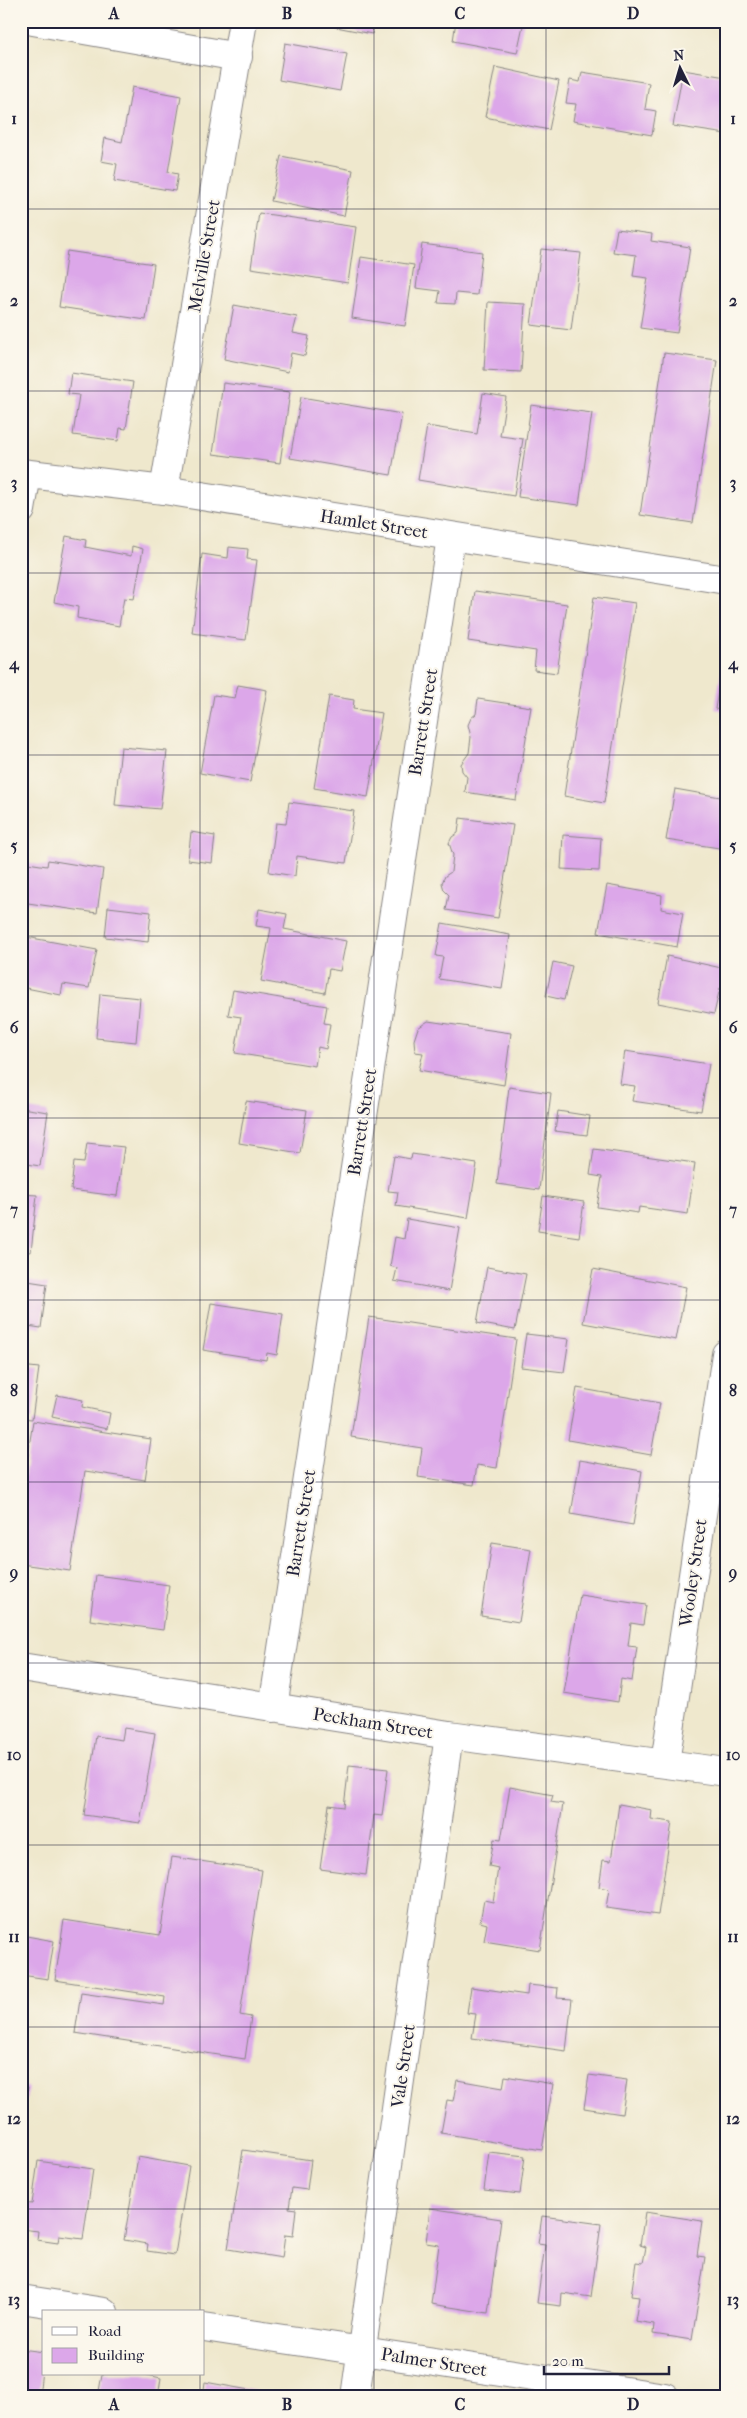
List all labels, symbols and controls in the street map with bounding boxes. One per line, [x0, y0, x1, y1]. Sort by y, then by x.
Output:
text: A [108, 4, 120, 23]
text: B [282, 4, 292, 23]
text: C [455, 4, 466, 23]
text: D [627, 4, 639, 23]
north arrow [654, 42, 704, 92]
text: N [673, 47, 685, 64]
text: 1 [11, 109, 17, 128]
text: 1 [730, 109, 736, 128]
street label: Melville Street [184, 197, 225, 314]
text: 2 [10, 291, 18, 310]
text: 2 [729, 291, 737, 310]
text: 3 [11, 473, 17, 493]
text: 3 [730, 473, 736, 493]
street label: Hamlet Street [318, 506, 430, 543]
text: 4 [8, 654, 20, 674]
text: 4 [727, 654, 739, 674]
street label: Barrett Street [405, 666, 442, 777]
text: 5 [11, 836, 18, 855]
text: 5 [730, 836, 737, 855]
text: 6 [10, 1018, 19, 1037]
text: 6 [729, 1018, 738, 1037]
street label: Barrett Street [344, 1066, 381, 1177]
text: 7 [9, 1200, 18, 1219]
text: 7 [728, 1200, 737, 1219]
text: 8 [10, 1381, 18, 1400]
text: 8 [729, 1381, 737, 1400]
street label: Barrett Street [283, 1467, 320, 1578]
street label: Wooley Street [675, 1517, 712, 1629]
text: 9 [9, 1563, 18, 1583]
text: 9 [728, 1563, 737, 1583]
street label: Peckham Street [311, 1704, 435, 1743]
text: 10 [7, 1745, 21, 1764]
text: 10 [726, 1745, 740, 1764]
text: 11 [8, 1927, 20, 1946]
text: 11 [727, 1927, 739, 1946]
street label: Vale Street [387, 2022, 420, 2110]
text: 12 [7, 2109, 21, 2128]
text: 12 [726, 2109, 740, 2128]
text: 13 [8, 2290, 20, 2310]
text: 13 [727, 2290, 739, 2310]
legend [42, 2310, 205, 2376]
text: Road [88, 2322, 122, 2340]
scale bar [544, 2343, 670, 2375]
street label: Palmer Street [380, 2344, 489, 2381]
text: Building [88, 2346, 145, 2364]
text: 20 m [552, 2352, 584, 2370]
text: A [108, 2395, 120, 2414]
text: B [282, 2395, 292, 2414]
text: C [455, 2395, 466, 2414]
text: D [627, 2395, 639, 2414]

